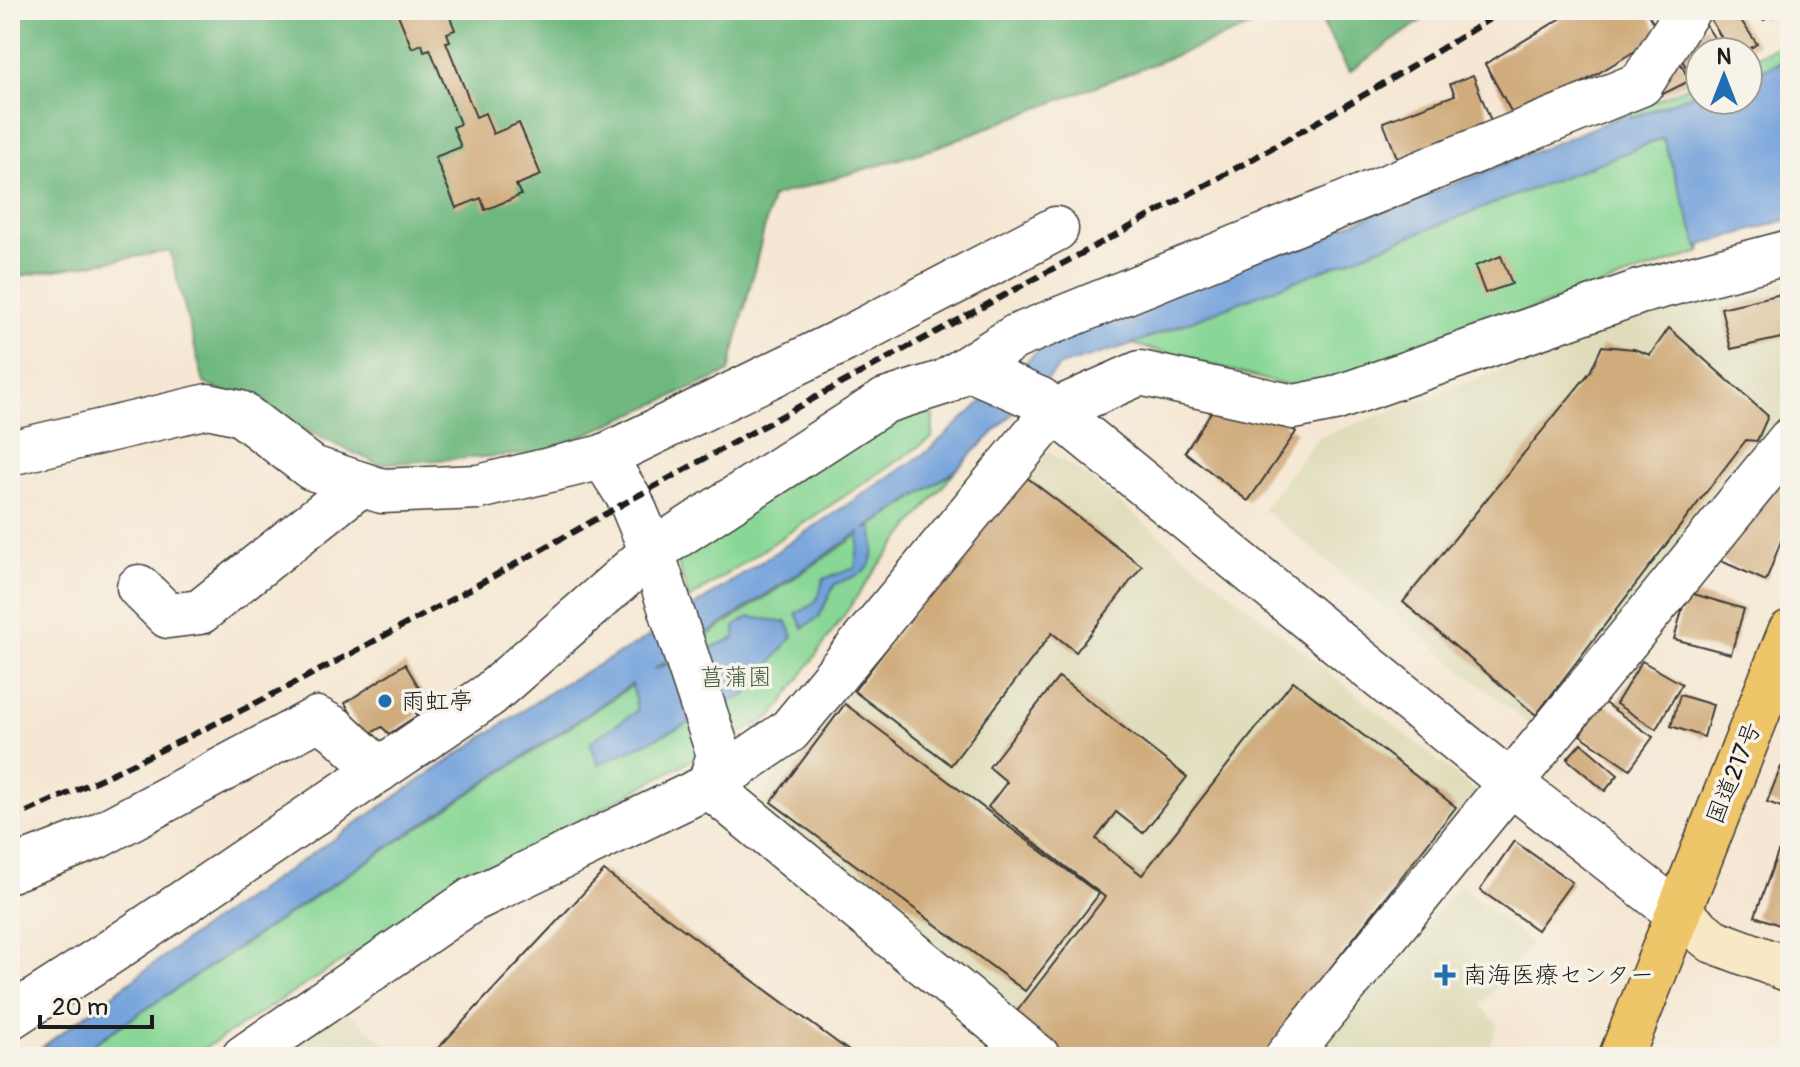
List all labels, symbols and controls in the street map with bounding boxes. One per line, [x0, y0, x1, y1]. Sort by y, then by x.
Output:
north arrow [1684, 36, 1764, 116]
text: N [1717, 43, 1732, 71]
park label: 菖蒲園 [700, 663, 772, 692]
place label: 雨虹亭 [401, 687, 473, 716]
marker: 雨虹亭 [376, 692, 394, 710]
street label: 国道217号 [1700, 718, 1768, 828]
place label: 南海医療センター [1463, 961, 1654, 990]
marker: 南海医療センター [1434, 964, 1456, 986]
scale bar [40, 979, 152, 1029]
text: 20 m [52, 993, 108, 1022]

